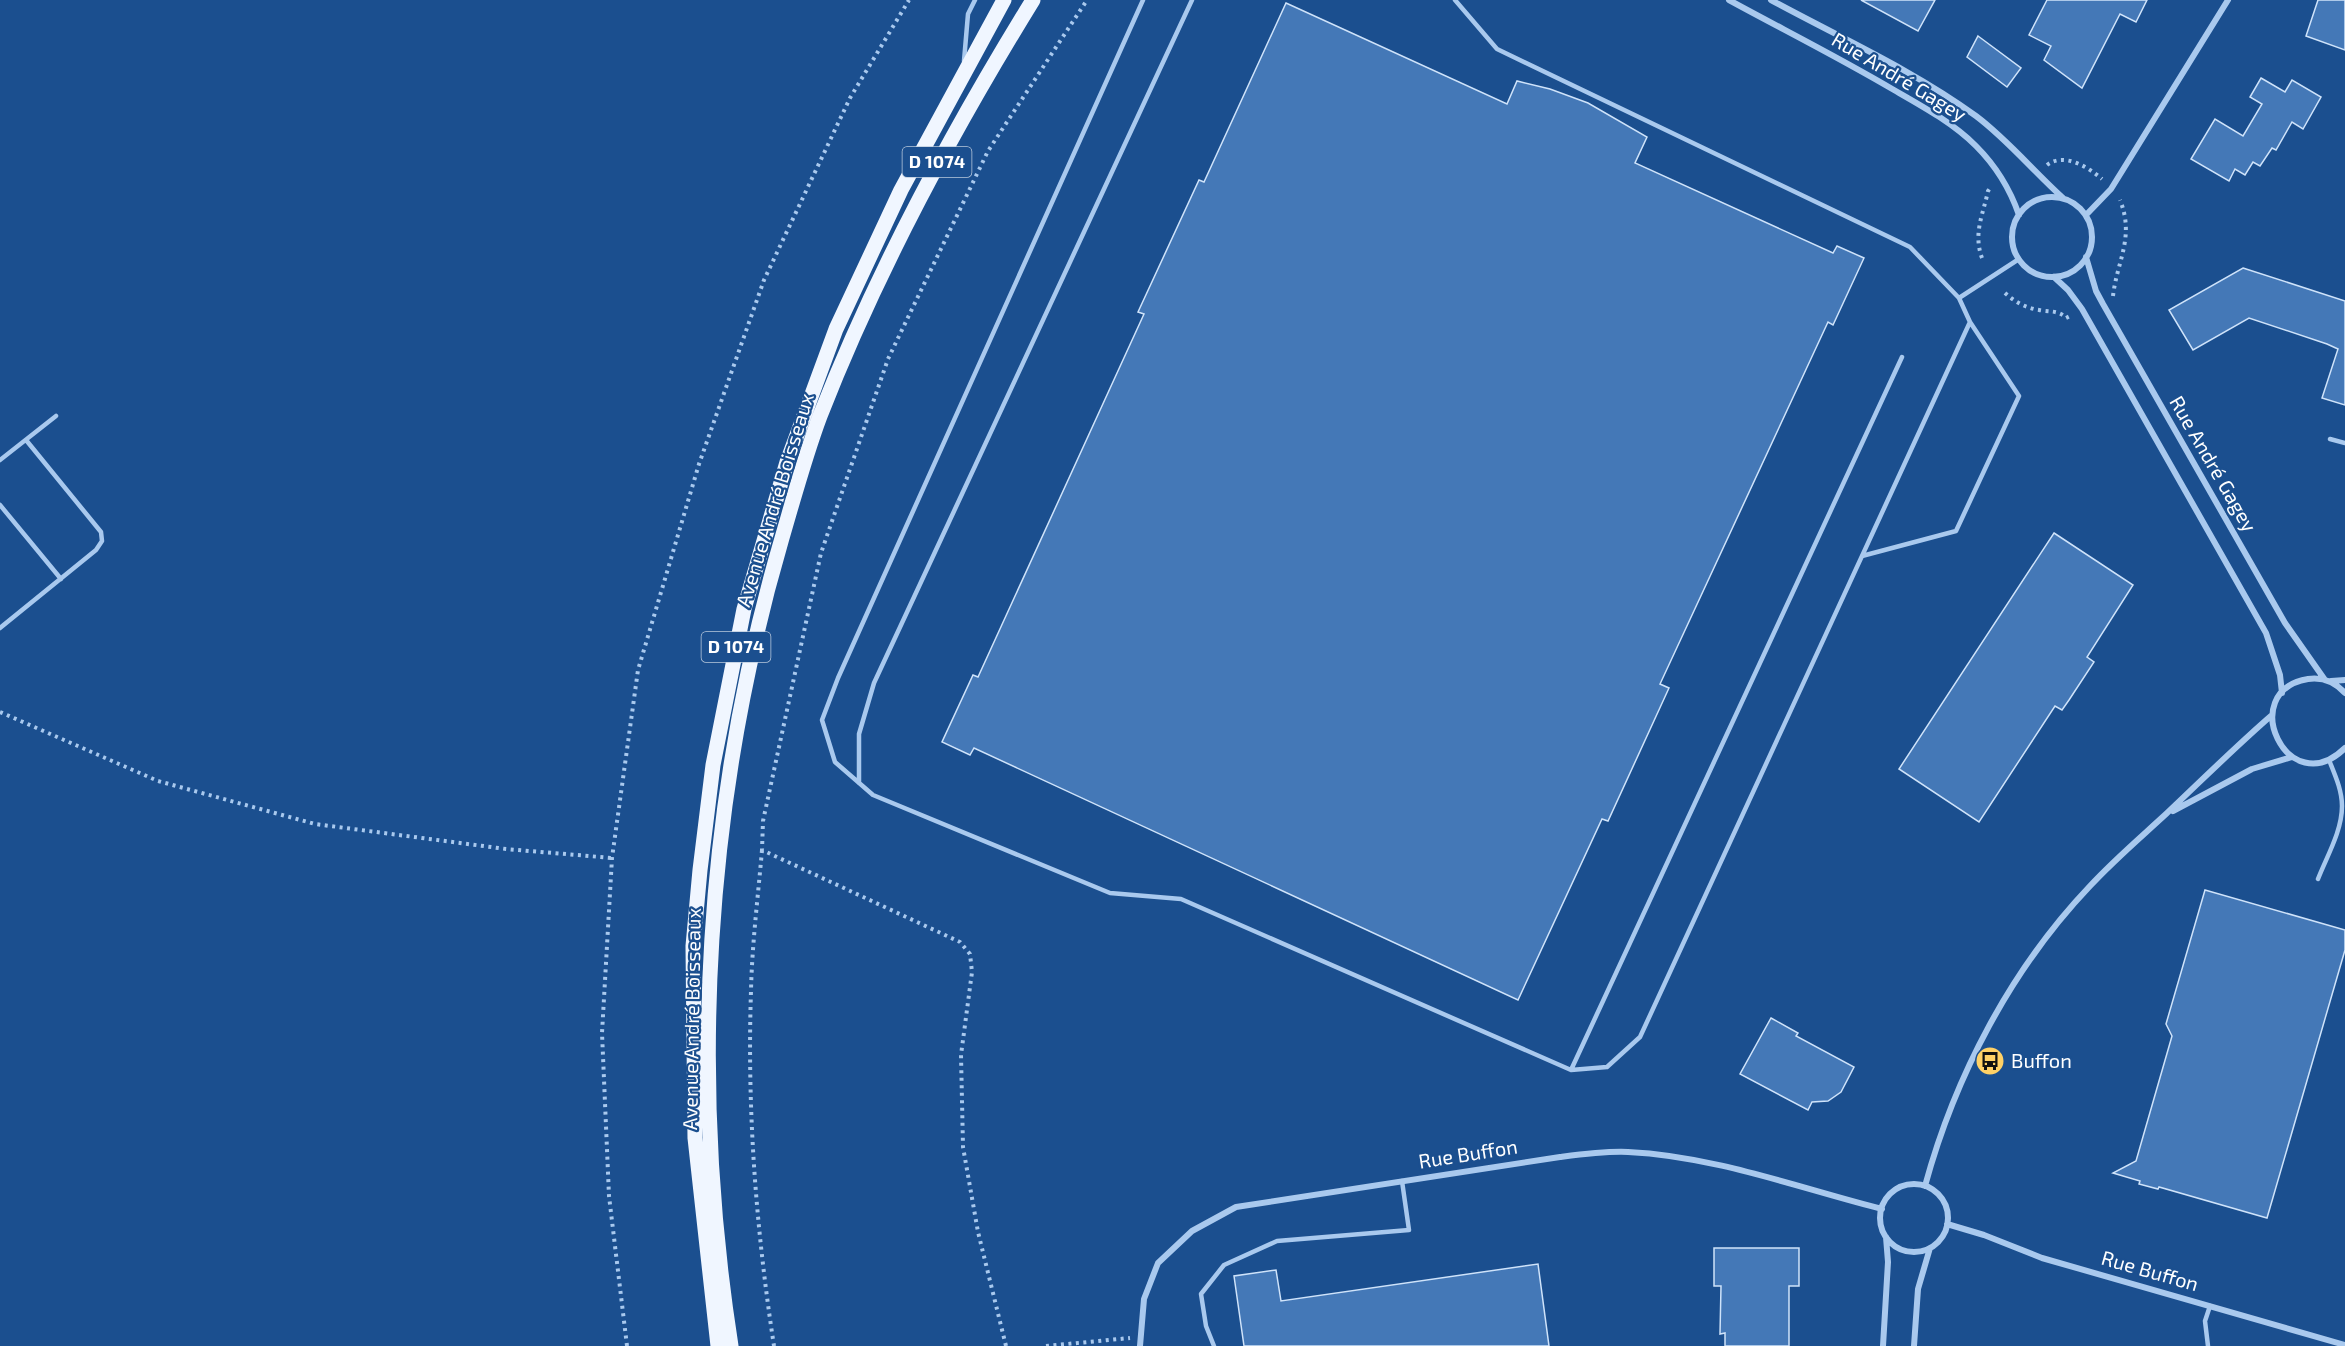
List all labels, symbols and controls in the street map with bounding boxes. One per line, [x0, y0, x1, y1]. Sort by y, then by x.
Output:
street label: Rue André Gagey [1828, 26, 1972, 126]
road number: D 1074 [902, 147, 972, 177]
street label: Avenue André Boisseaux [730, 390, 818, 609]
street label: Rue André Gagey [2165, 391, 2263, 536]
road number: D 1074 [702, 632, 771, 662]
street label: Avenue André Boisseaux [677, 907, 705, 1130]
bus stop icon: Buffon [1974, 1045, 2006, 1077]
place label: Buffon [2011, 1048, 2072, 1072]
street label: Rue Buffon [1417, 1133, 1519, 1173]
street label: Rue Buffon [2099, 1245, 2202, 1295]

